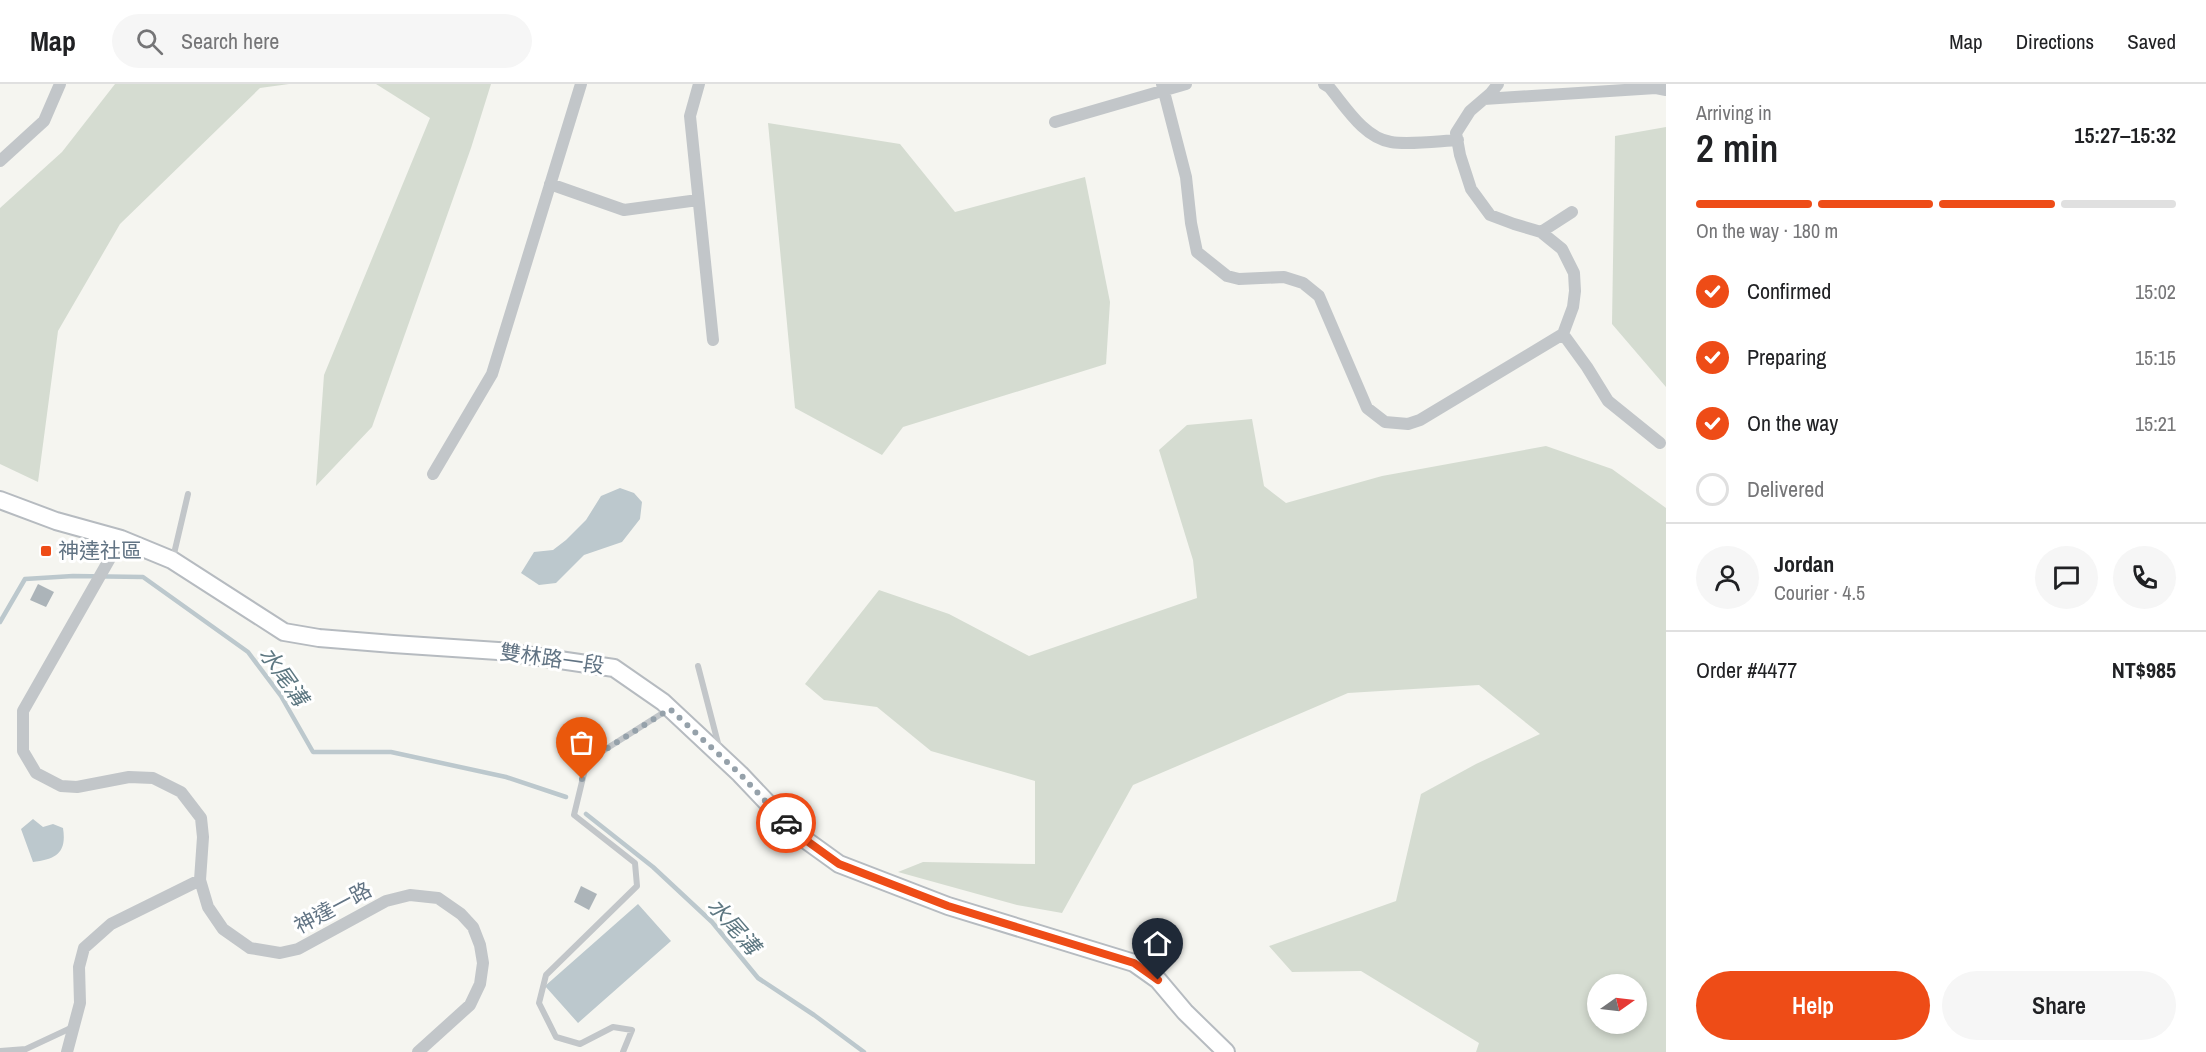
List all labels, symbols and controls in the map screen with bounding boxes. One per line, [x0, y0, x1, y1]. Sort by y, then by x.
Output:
search box [112, 14, 532, 68]
text: Map [30, 22, 76, 60]
icon: search [133, 25, 166, 58]
text: Search here [181, 26, 279, 56]
text: Map [1949, 27, 1983, 56]
text: Directions [2016, 27, 2094, 56]
text: Saved [2127, 27, 2176, 56]
text: Arriving in [1696, 99, 1772, 126]
text: 15:27–15:32 [2074, 120, 2176, 150]
text: 2 min [1696, 122, 1778, 174]
text: On the way · 180 m [1696, 217, 1838, 244]
icon: check [1696, 275, 1729, 308]
text: Confirmed [1747, 276, 1831, 306]
text: 15:02 [2135, 278, 2176, 305]
icon: check [1696, 341, 1729, 374]
text: Preparing [1747, 342, 1826, 372]
text: 15:15 [2135, 344, 2176, 371]
icon: check [1696, 407, 1729, 440]
text: On the way [1747, 408, 1838, 438]
text: 15:21 [2135, 410, 2176, 437]
text: Delivered [1747, 474, 1824, 504]
place label: 神達社區 [58, 536, 142, 565]
marker: 神達社區 [39, 544, 53, 558]
button: person [1696, 546, 1759, 609]
button: chat [2035, 546, 2098, 609]
button: phone [2113, 546, 2176, 609]
text: Jordan [1774, 549, 1834, 579]
text: Courier · 4.5 [1774, 579, 1865, 606]
street label: 雙林路一段 [498, 637, 606, 680]
water label: 水尾溝 [253, 640, 317, 714]
text: Order #4477 [1696, 655, 1797, 685]
text: NT$985 [2112, 655, 2176, 685]
pin [556, 717, 607, 779]
icon: bag [565, 726, 598, 759]
courier [756, 793, 816, 853]
icon: car [770, 807, 803, 840]
street label: 神達一路 [289, 875, 377, 940]
water label: 水尾溝 [701, 891, 769, 963]
pin [1132, 918, 1183, 980]
icon: home [1141, 927, 1174, 960]
button: Help [1696, 971, 1930, 1040]
button: Share [1942, 971, 2176, 1040]
north arrow [1587, 974, 1647, 1034]
map controls [1587, 974, 1647, 1034]

